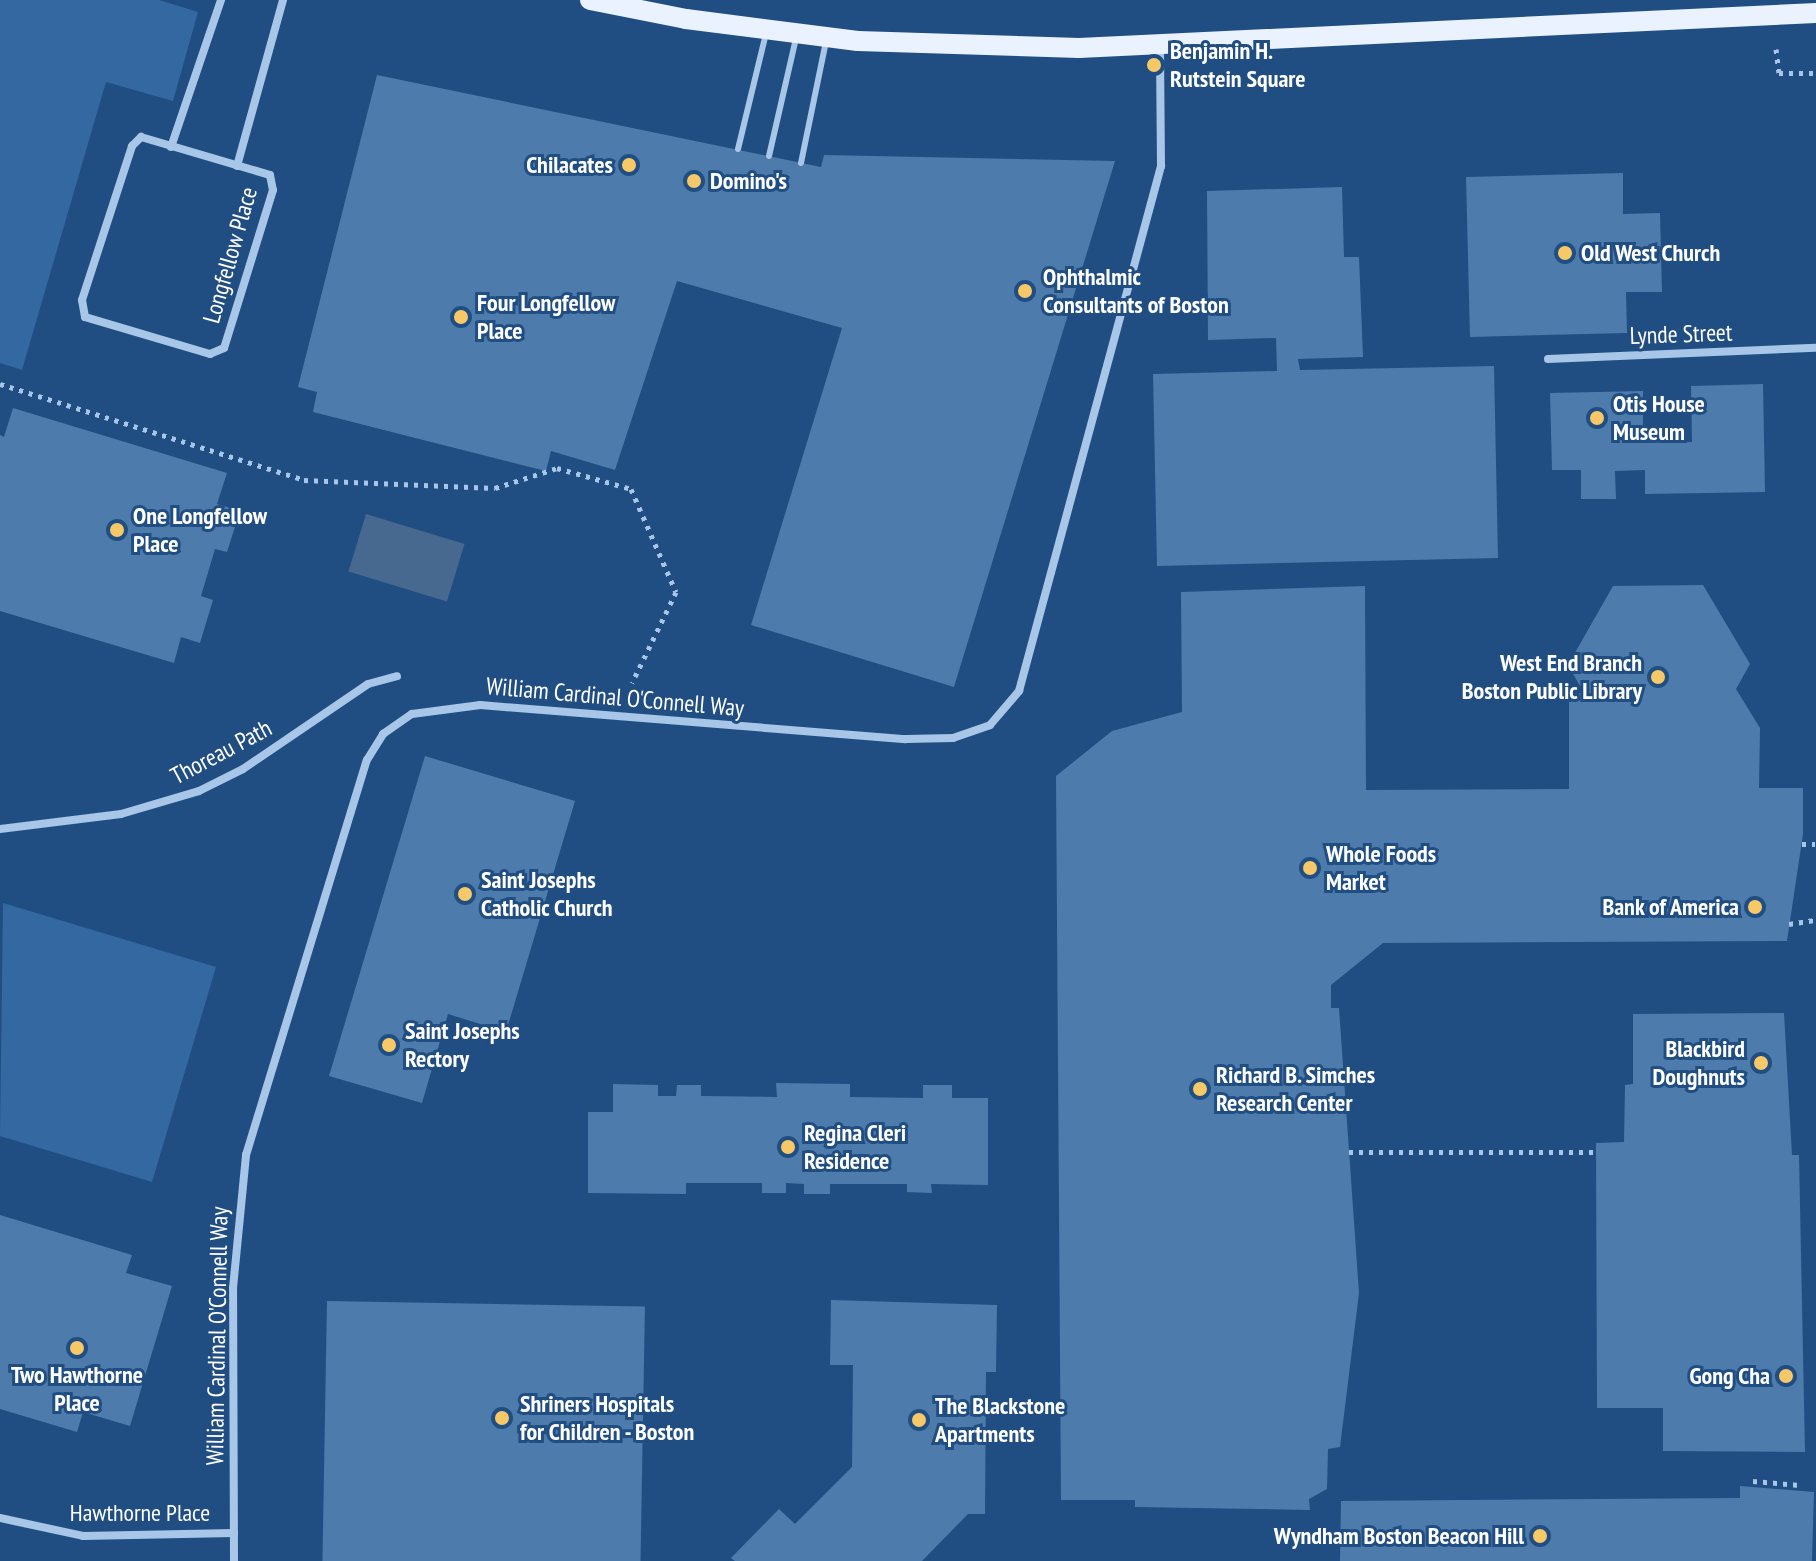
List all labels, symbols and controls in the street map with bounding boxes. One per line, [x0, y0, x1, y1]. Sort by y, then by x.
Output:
place label: Benjamin H. Rutstein Square [1170, 37, 1306, 93]
marker: Benjamin H. Rutstein Square [1145, 56, 1163, 74]
place label: Chilacates [526, 151, 613, 179]
marker: Chilacates [620, 156, 638, 174]
place label: Domino's [710, 167, 787, 195]
marker: Domino's [685, 172, 703, 190]
street label: Longfellow Place [197, 183, 263, 327]
place label: Old West Church [1581, 239, 1721, 267]
marker: Old West Church [1556, 244, 1574, 262]
place label: Ophthalmic Consultants of Boston [1043, 263, 1229, 319]
marker: Ophthalmic Consultants of Boston [1014, 280, 1036, 302]
place label: Four Longfellow Place [477, 289, 615, 345]
marker: Four Longfellow Place [452, 308, 470, 326]
street label: Lynde Street [1629, 318, 1733, 350]
place label: Otis House Museum [1613, 390, 1705, 446]
marker: Otis House Museum [1588, 409, 1606, 427]
place label: One Longfellow Place [133, 502, 267, 558]
marker: One Longfellow Place [108, 521, 126, 539]
place label: West End Branch Boston Public Library [1461, 649, 1642, 705]
marker: West End Branch Boston Public Library [1649, 668, 1667, 686]
street label: William Cardinal O'Connell Way [485, 671, 745, 723]
street label: Thoreau Path [166, 713, 276, 791]
place label: Whole Foods Market [1326, 840, 1436, 896]
marker: Whole Foods Market [1301, 859, 1319, 877]
place label: Saint Josephs Catholic Church [481, 866, 613, 922]
marker: Saint Josephs Catholic Church [456, 885, 474, 903]
place label: Bank of America [1601, 893, 1739, 921]
marker: Bank of America [1746, 898, 1764, 916]
place label: Saint Josephs Rectory [405, 1017, 520, 1073]
place label: Blackbird Doughnuts [1653, 1035, 1745, 1091]
marker: Saint Josephs Rectory [380, 1036, 398, 1054]
marker: Blackbird Doughnuts [1752, 1054, 1770, 1072]
place label: Richard B. Simches Research Center [1216, 1061, 1377, 1117]
marker: Richard B. Simches Research Center [1191, 1080, 1209, 1098]
place label: Regina Cleri Residence [804, 1119, 907, 1175]
marker: Regina Cleri Residence [779, 1138, 797, 1156]
street label: William Cardinal O'Connell Way [200, 1206, 234, 1466]
marker: Two Hawthorne Place [68, 1339, 86, 1357]
place label: Two Hawthorne Place [11, 1361, 143, 1417]
place label: Gong Cha [1689, 1362, 1770, 1390]
marker: Gong Cha [1777, 1367, 1795, 1385]
place label: Shriners Hospitals for Children - Boston [520, 1390, 697, 1446]
place label: The Blackstone Apartments [935, 1392, 1065, 1448]
marker: Shriners Hospitals for Children - Boston [491, 1407, 513, 1429]
marker: The Blackstone Apartments [910, 1411, 928, 1429]
street label: Hawthorne Place [70, 1499, 210, 1527]
place label: Wyndham Boston Beacon Hill [1274, 1522, 1524, 1550]
marker: Wyndham Boston Beacon Hill [1531, 1527, 1549, 1545]

